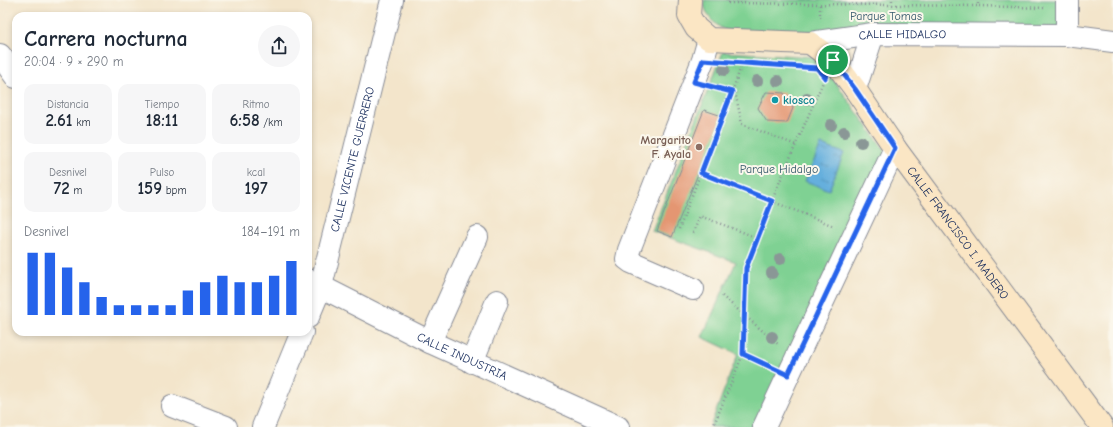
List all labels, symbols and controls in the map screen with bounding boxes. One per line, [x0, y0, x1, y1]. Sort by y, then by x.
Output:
park label: Parque Tomas [850, 9, 922, 23]
button: share [258, 25, 300, 67]
text: Carrera nocturna [24, 26, 188, 52]
street label: CALLE HIDALGO [858, 27, 946, 43]
pin [816, 43, 850, 77]
icon: arrive [822, 49, 844, 71]
text: 20:04 · 9 × 290 m [24, 54, 123, 69]
street label: CALLE VICENTE GUERRERO [328, 85, 377, 233]
place label: kiosco [783, 93, 815, 107]
marker: kiosco [770, 95, 780, 105]
text: Distancia [47, 98, 89, 111]
text: Tiempo [145, 98, 179, 111]
text: Ritmo [242, 98, 270, 111]
text: 2.61 [45, 111, 73, 130]
text: 18:11 [146, 111, 178, 130]
text: 6:58 [229, 111, 260, 130]
text: km [73, 116, 91, 129]
text: /km [260, 116, 283, 129]
place label: Margarito F. Ayala [640, 133, 691, 161]
marker: Margarito F. Ayala [694, 142, 704, 152]
park label: Parque Hidalgo [740, 162, 818, 176]
street label: CALLE FRANCISCO I. MADERO [904, 164, 1012, 302]
text: Desnivel [49, 166, 87, 179]
text: Pulso [150, 166, 174, 179]
text: kcal [247, 166, 265, 179]
text: 72 [54, 179, 70, 198]
text: 159 [137, 179, 162, 198]
text: 197 [244, 179, 268, 198]
text: m [70, 184, 82, 197]
text: bpm [162, 184, 187, 197]
text: Desnivel [24, 224, 69, 239]
text: 184–191 m [242, 224, 300, 239]
street label: CALLE INDUSTRIA [415, 330, 510, 383]

